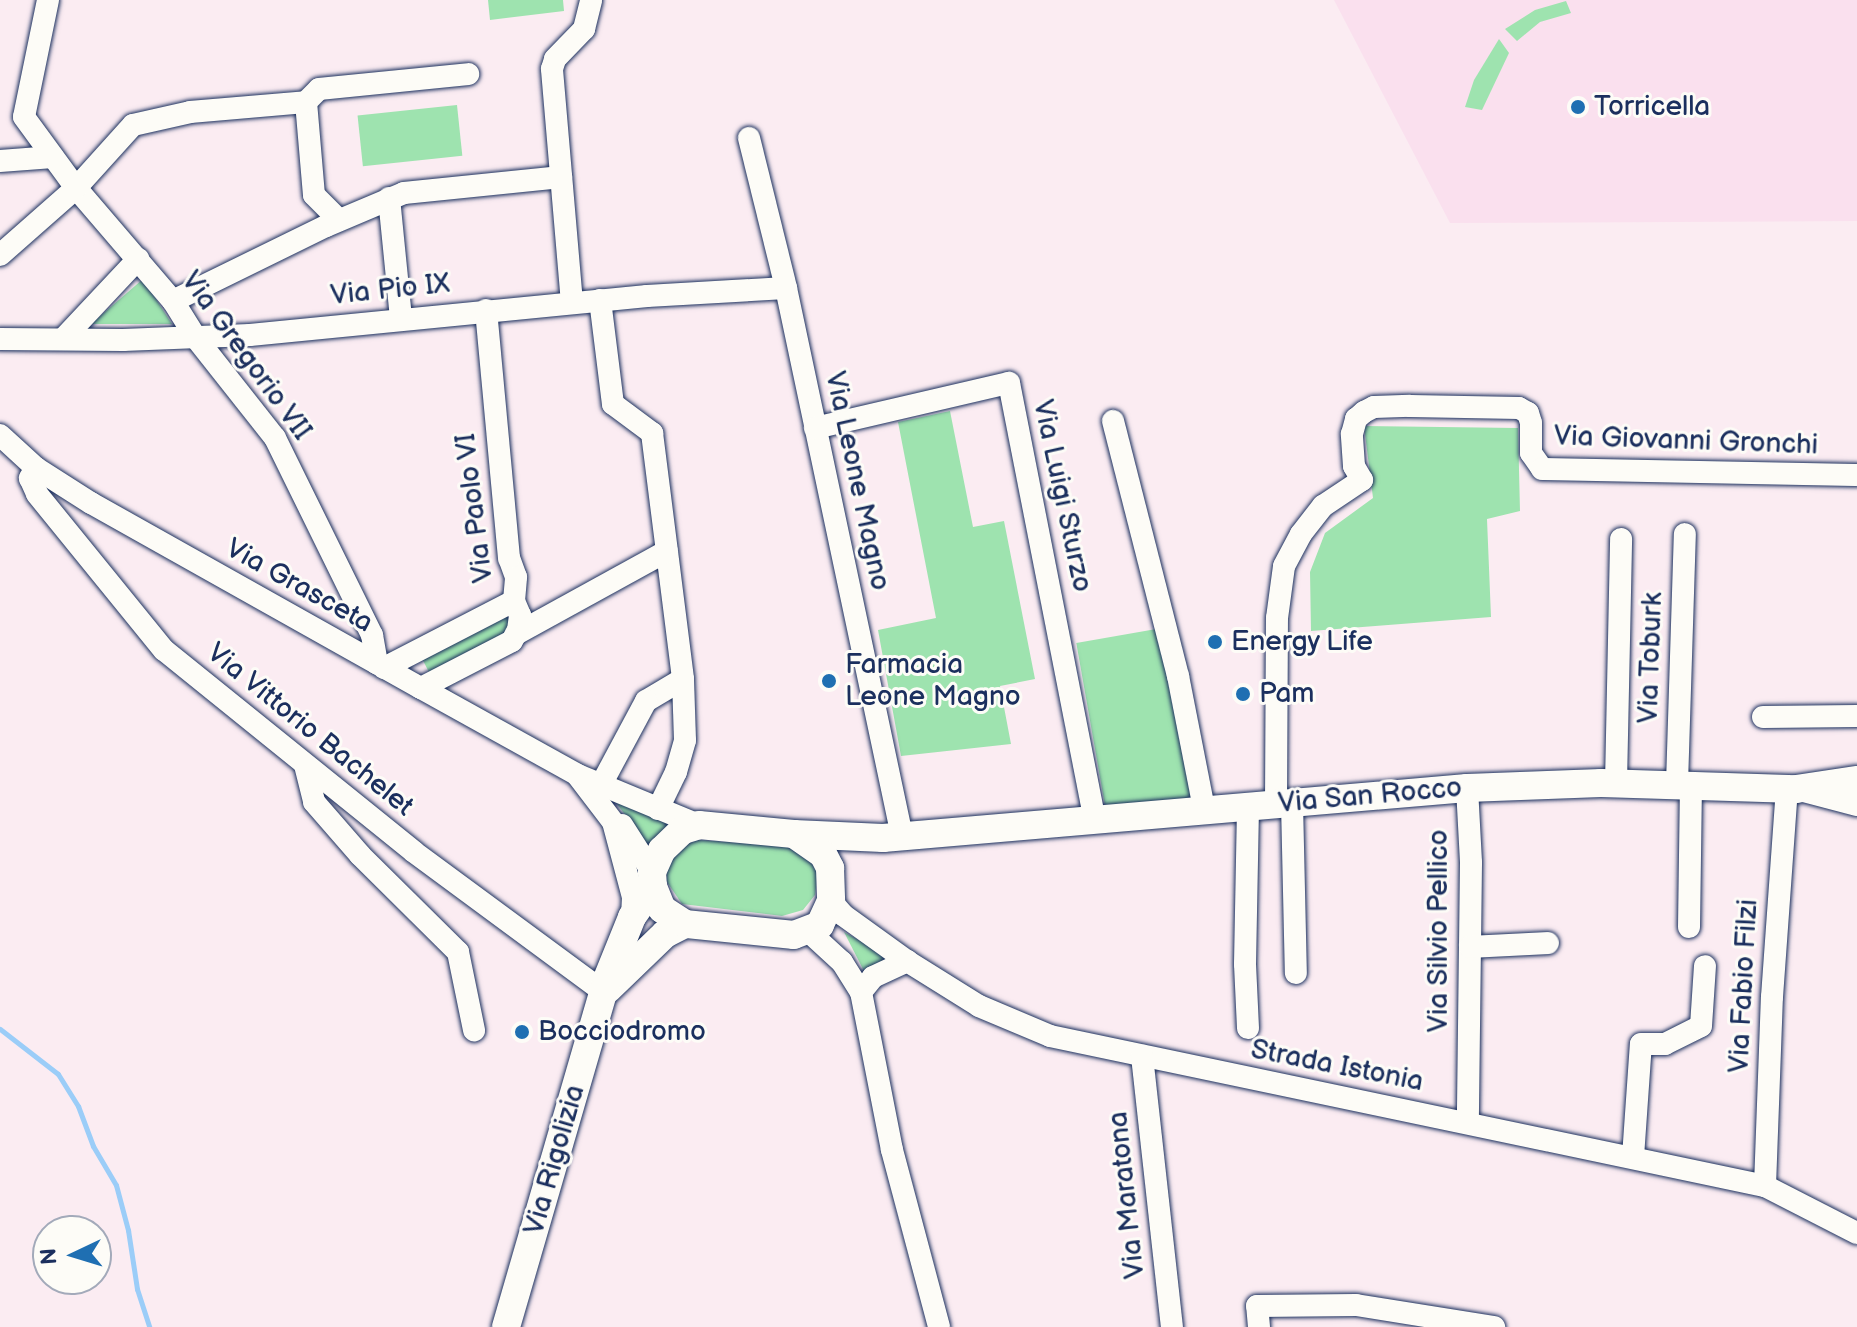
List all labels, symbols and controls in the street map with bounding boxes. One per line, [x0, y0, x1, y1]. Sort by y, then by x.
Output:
place label: Torricella [1594, 90, 1710, 124]
marker: Torricella [1569, 98, 1587, 116]
street label: Via Gregorio VII [173, 265, 319, 447]
street label: Via Pio IX [329, 267, 451, 313]
street label: Via Leone Magno [817, 369, 897, 593]
street label: Via Luigi Sturzo [1025, 396, 1099, 596]
street label: Via Giovanni Gronchi [1553, 420, 1819, 462]
street label: Via Paolo VI [449, 431, 501, 585]
street label: Via Grasceta [220, 532, 378, 640]
street label: Via Toburk [1632, 591, 1670, 725]
place label: Energy Life [1231, 625, 1375, 659]
marker: Energy Life [1206, 633, 1224, 651]
street label: Via Vittorio Bachelet [200, 636, 420, 824]
place label: Farmacia Leone Magno [845, 648, 1021, 714]
marker: Farmacia Leone Magno [820, 672, 838, 690]
place label: Pam [1259, 677, 1314, 711]
marker: Pam [1234, 685, 1252, 703]
street label: Via San Rocco [1276, 771, 1464, 821]
street label: Via Silvio Pellico [1422, 829, 1456, 1033]
street label: Via Fabio Filzi [1723, 898, 1765, 1074]
place label: Bocciodromo [538, 1015, 706, 1049]
marker: Bocciodromo [513, 1023, 531, 1041]
street label: Strada Istonia [1248, 1033, 1426, 1099]
street label: Via Rigolizia [518, 1081, 592, 1239]
street label: Via Maratona [1102, 1110, 1152, 1280]
north arrow [32, 1215, 112, 1295]
text: N [36, 1247, 64, 1266]

